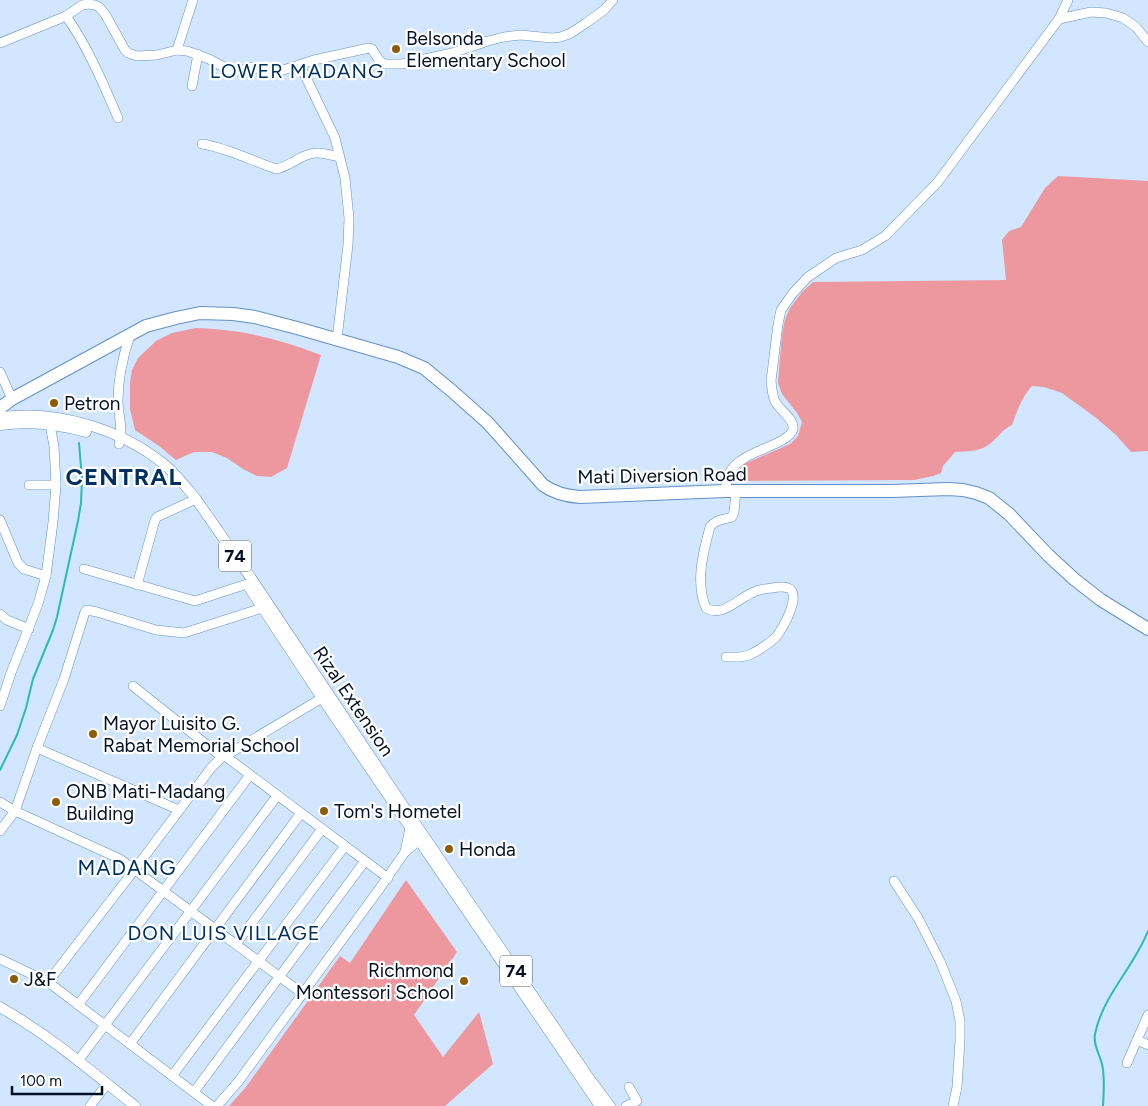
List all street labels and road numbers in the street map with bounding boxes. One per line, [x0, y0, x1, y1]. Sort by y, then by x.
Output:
street label: Mati Diversion Road [577, 463, 747, 488]
road number: 74 [219, 540, 251, 572]
street label: Rizal Extension [308, 642, 399, 761]
road number: 74 [500, 956, 532, 986]

